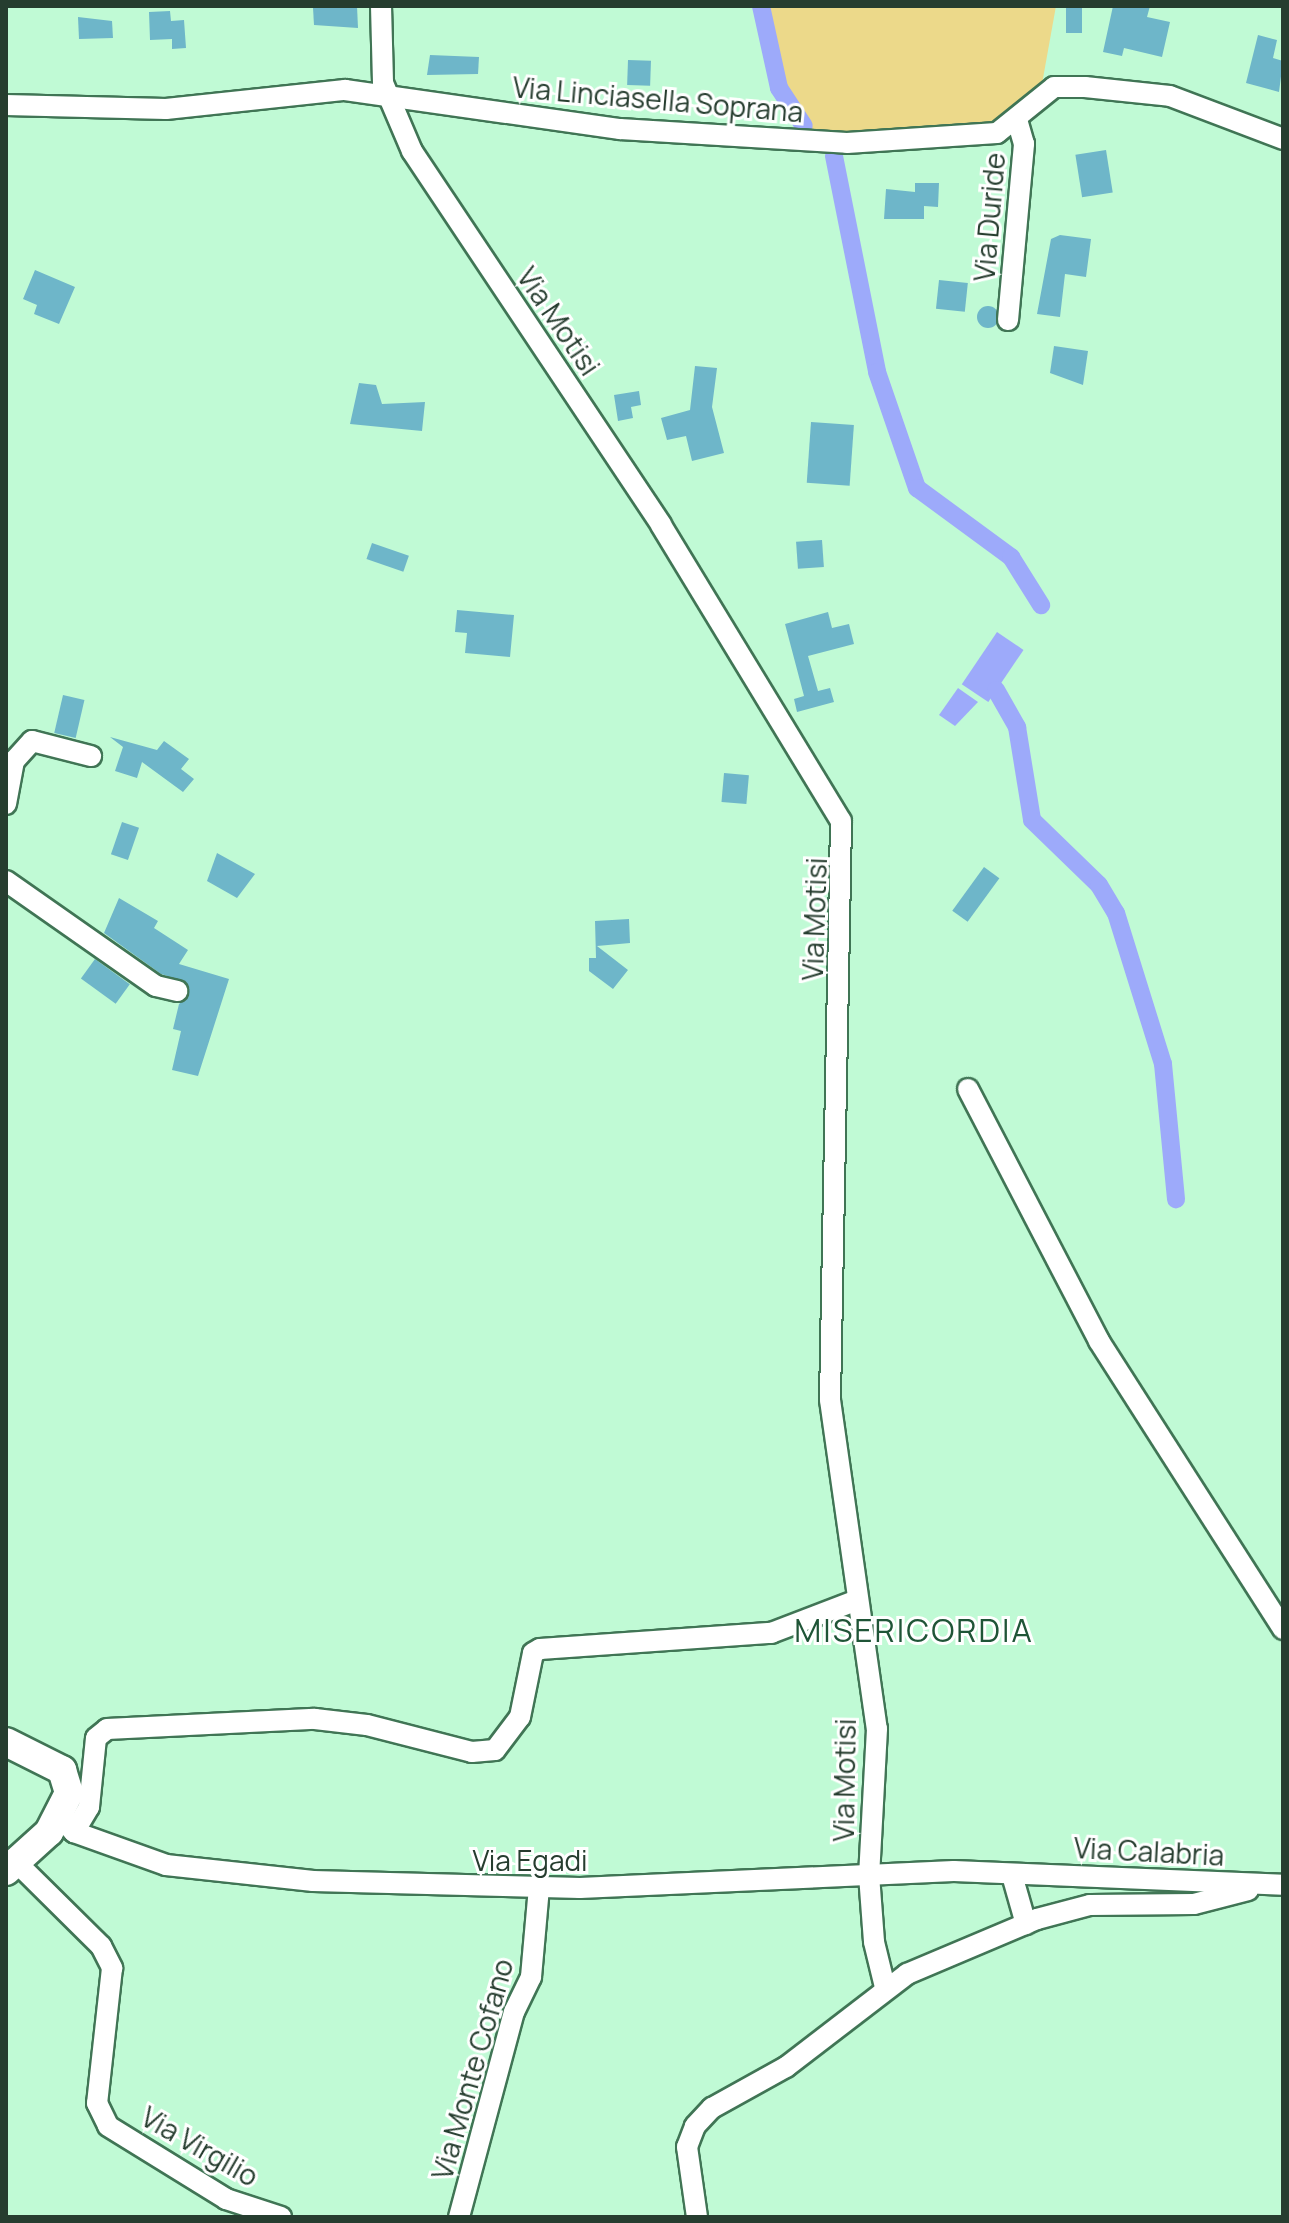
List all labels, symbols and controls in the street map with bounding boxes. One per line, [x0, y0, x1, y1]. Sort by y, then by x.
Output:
street label: Via Linciasella Soprana [511, 70, 805, 128]
street label: Via Duride [967, 151, 1011, 283]
street label: Via Motisi [511, 261, 607, 381]
street label: Via Motisi [795, 857, 833, 981]
district label: MISERICORDIA [794, 1611, 1034, 1649]
street label: Via Motisi [826, 1718, 862, 1842]
street label: Via Calabria [1073, 1830, 1225, 1872]
street label: Via Egadi [472, 1843, 588, 1877]
street label: Via Monte Cofano [424, 1955, 520, 2183]
street label: Via Virgilio [136, 2099, 264, 2193]

